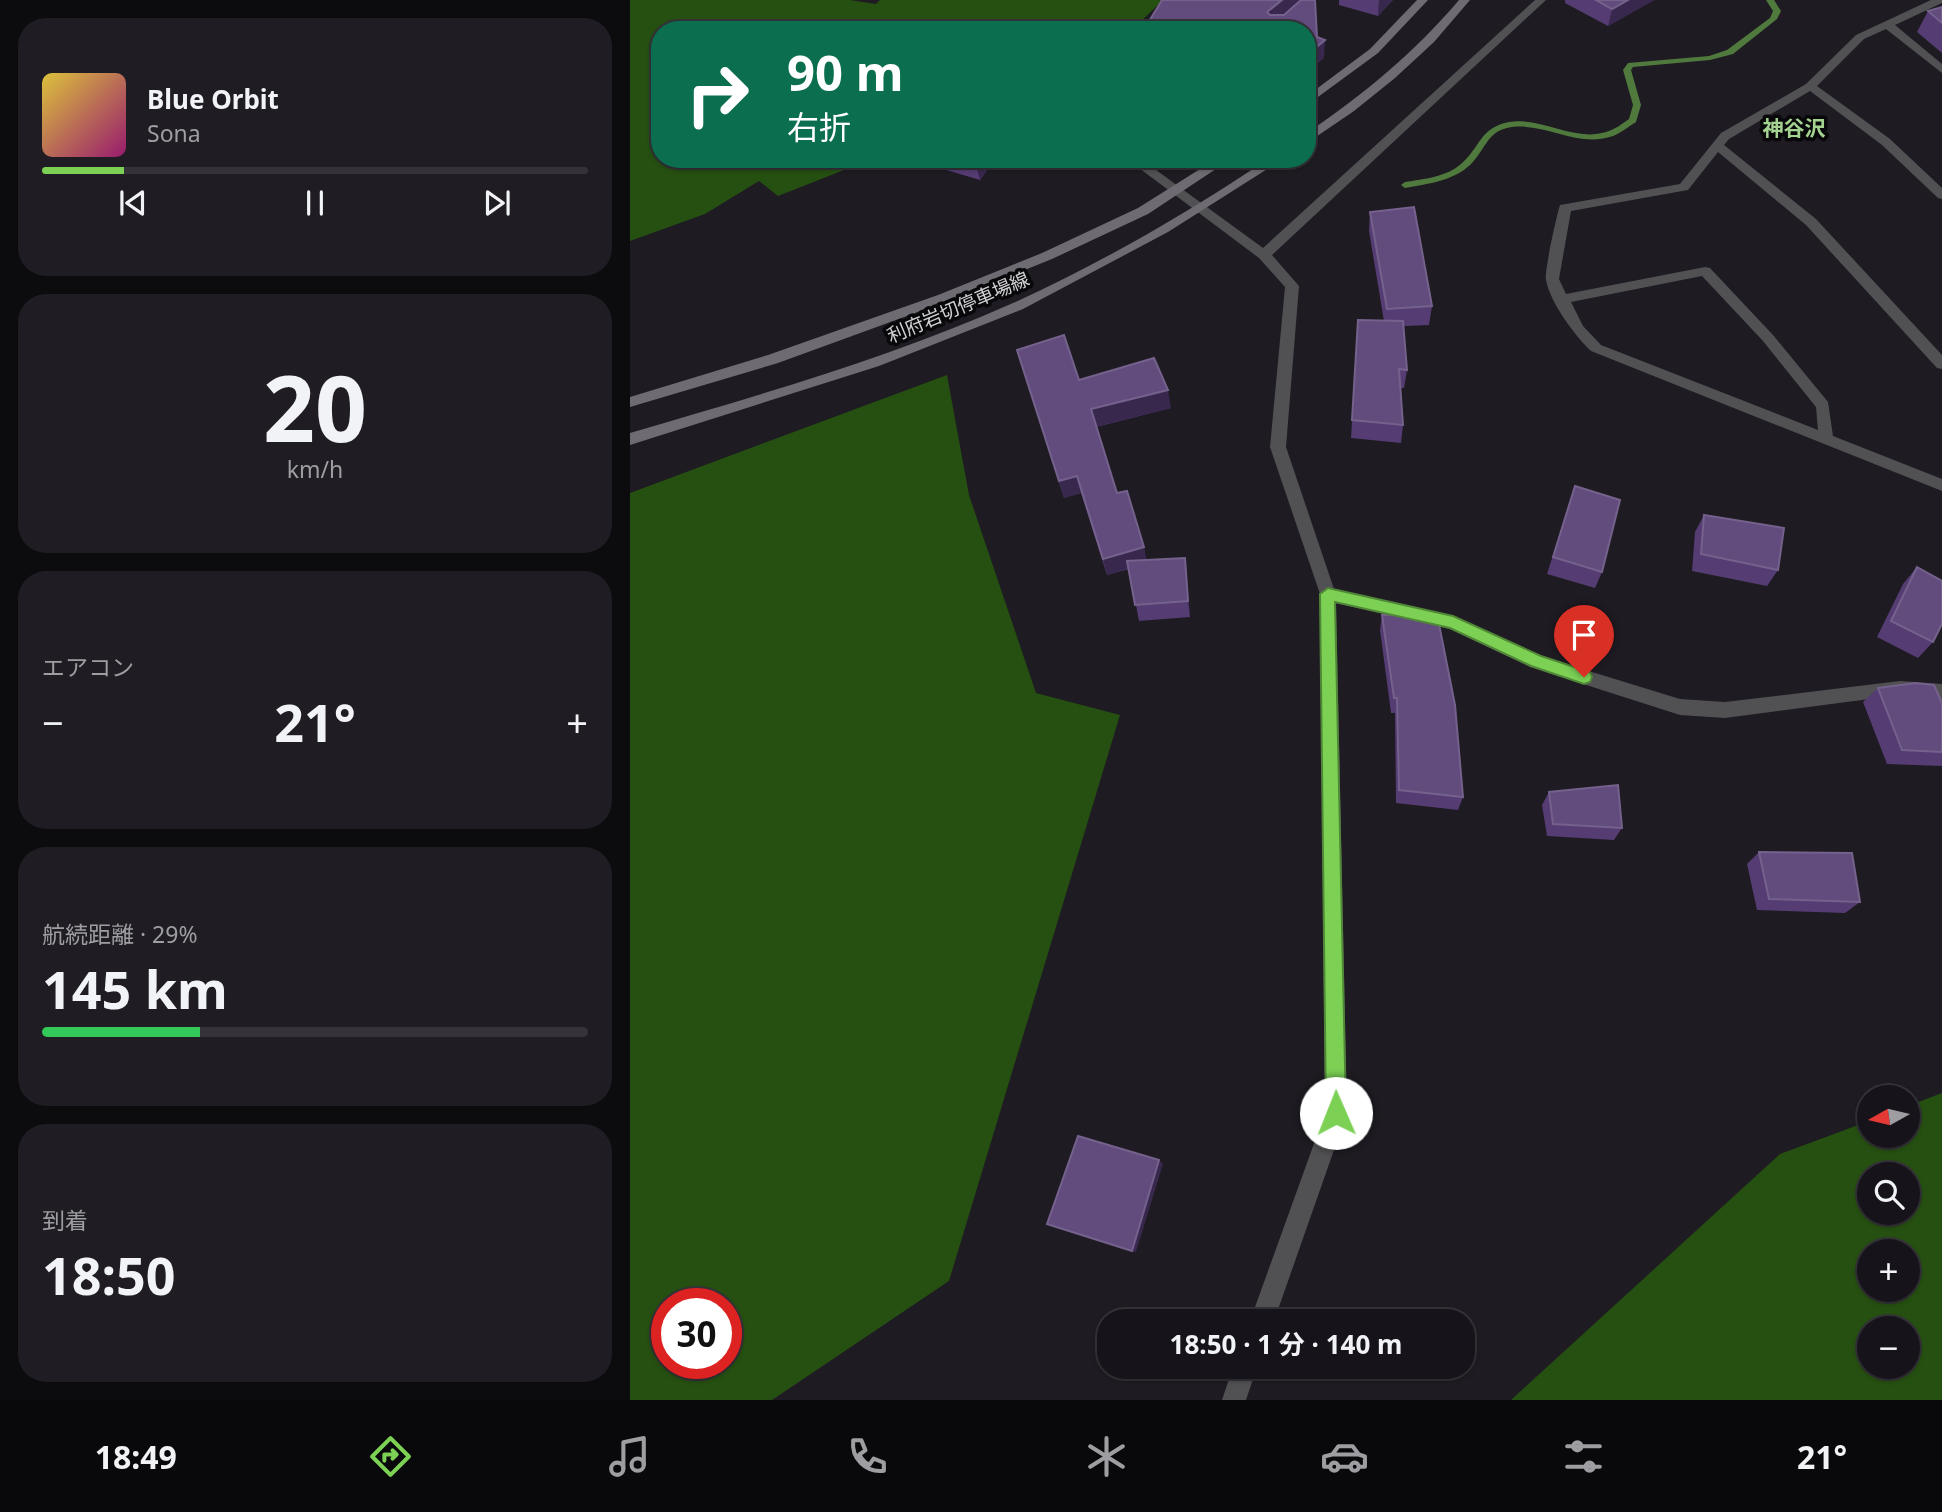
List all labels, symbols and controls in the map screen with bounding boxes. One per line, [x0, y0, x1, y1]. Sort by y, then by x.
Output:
text: 90 m [787, 39, 904, 105]
icon: right [672, 49, 763, 140]
text: Blue Orbit [147, 81, 279, 117]
text: 右折 [787, 105, 851, 148]
district label: 神谷沢 [1763, 114, 1826, 142]
text: Sona [147, 117, 201, 149]
icon: previous [114, 184, 152, 222]
icon: pause [296, 184, 334, 222]
icon: next [478, 184, 516, 222]
street label: 利府岩切停車場線 [883, 265, 1033, 349]
text: 20 [263, 345, 367, 469]
text: km/h [287, 453, 343, 485]
pin [1554, 605, 1614, 677]
icon: arrive [1565, 616, 1603, 654]
text: エアコン [42, 651, 134, 683]
text: 21° [274, 686, 356, 757]
text: − [42, 696, 64, 748]
text: + [566, 696, 588, 748]
text: 航続距離 · 29% [42, 918, 198, 950]
text: 145 km [42, 953, 228, 1024]
position arrow [1299, 1076, 1373, 1150]
north arrow [1857, 1085, 1920, 1148]
map controls [1857, 1085, 1920, 1379]
button: search [1857, 1162, 1920, 1225]
text: 到着 [42, 1204, 88, 1236]
text: 18:50 [42, 1239, 176, 1310]
button: + [1857, 1239, 1920, 1302]
speed limit sign: 30 [651, 1288, 742, 1379]
button: − [1857, 1316, 1920, 1379]
text: 18:50 · 1 分 · 140 m [1170, 1326, 1402, 1362]
icon: directions [366, 1432, 415, 1481]
icon: music [605, 1432, 654, 1481]
icon: phone [843, 1432, 892, 1481]
icon: climate [1082, 1432, 1131, 1481]
icon: car [1320, 1432, 1369, 1481]
icon: filters [1559, 1432, 1608, 1481]
text: 18:49 [95, 1435, 177, 1478]
text: 21° [1797, 1435, 1847, 1478]

